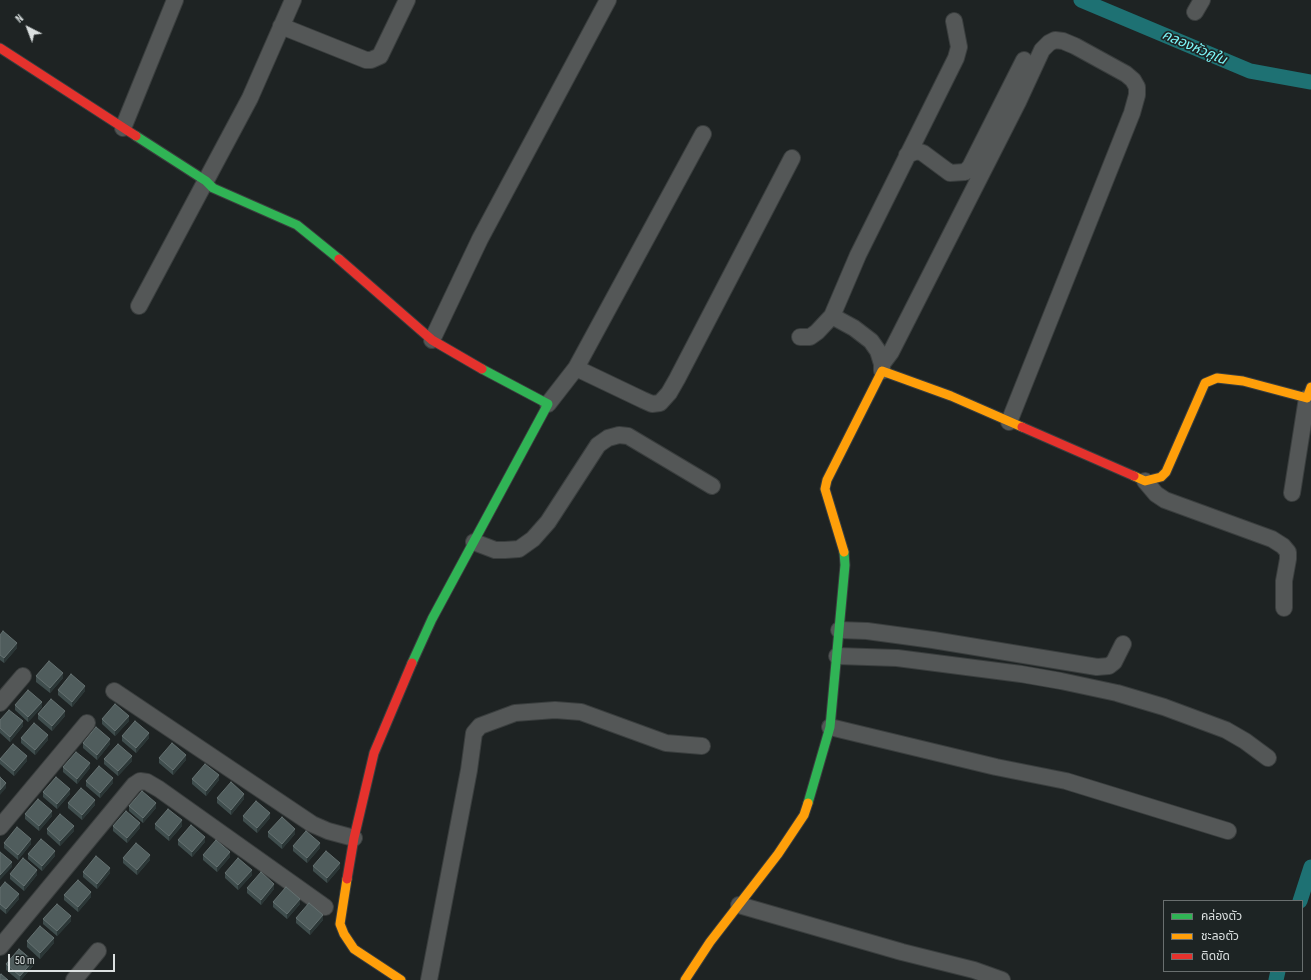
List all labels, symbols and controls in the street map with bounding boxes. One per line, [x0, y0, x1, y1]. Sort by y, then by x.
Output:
north arrow [8, 8, 48, 48]
text: N [13, 12, 26, 26]
water label: คลองหัวคูใน [1159, 27, 1229, 69]
legend [1163, 900, 1303, 972]
text: คล่องตัว [1201, 909, 1242, 924]
text: ชะลอตัว [1201, 929, 1239, 944]
scale bar [10, 946, 117, 972]
text: ติดขัด [1201, 949, 1230, 964]
text: 50 m [15, 953, 35, 968]

